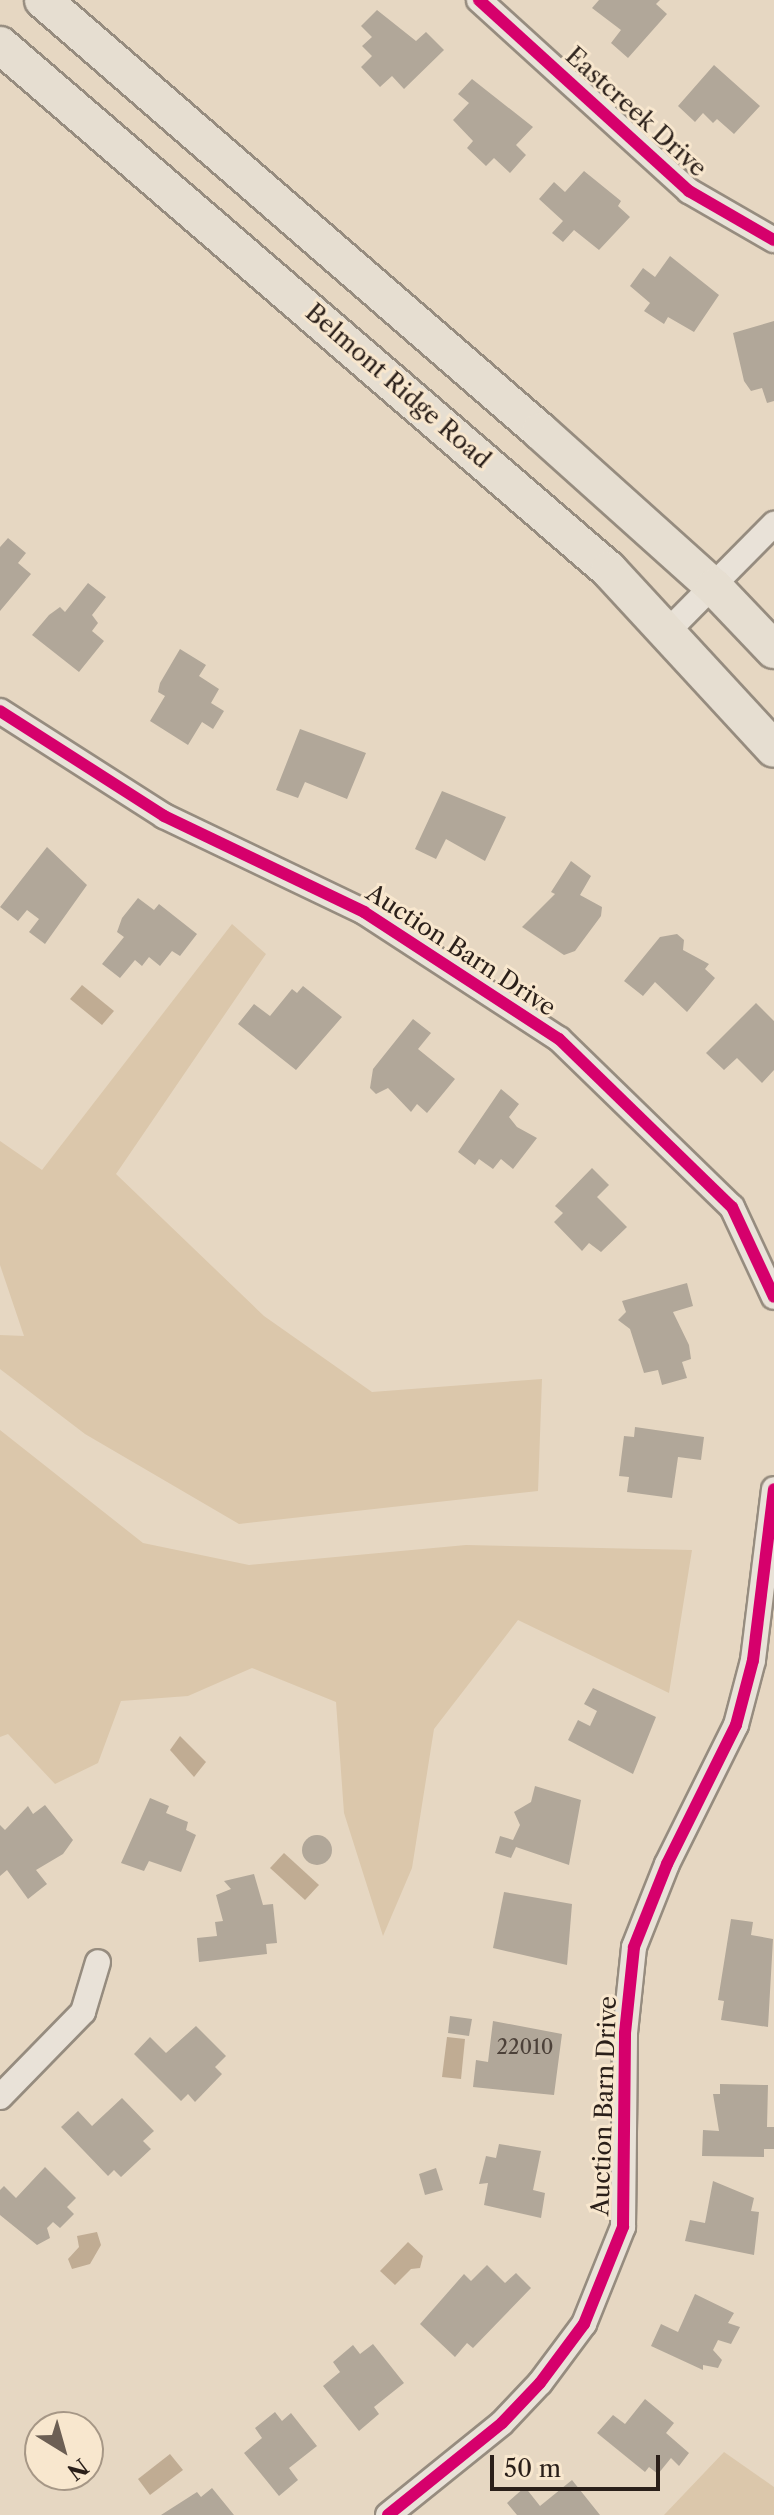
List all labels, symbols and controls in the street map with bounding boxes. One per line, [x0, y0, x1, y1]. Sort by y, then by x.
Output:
street label: Eastcreek Drive [560, 41, 712, 183]
street label: Belmont Ridge Road [300, 298, 496, 474]
street label: Auction Barn Drive [361, 878, 561, 1022]
street label: Auction Barn Drive [586, 1996, 622, 2216]
house number: 22010 [497, 2035, 553, 2059]
north arrow [24, 2411, 104, 2491]
scale bar [494, 2439, 664, 2489]
text: N [62, 2452, 93, 2486]
text: 50 m [504, 2454, 561, 2483]

